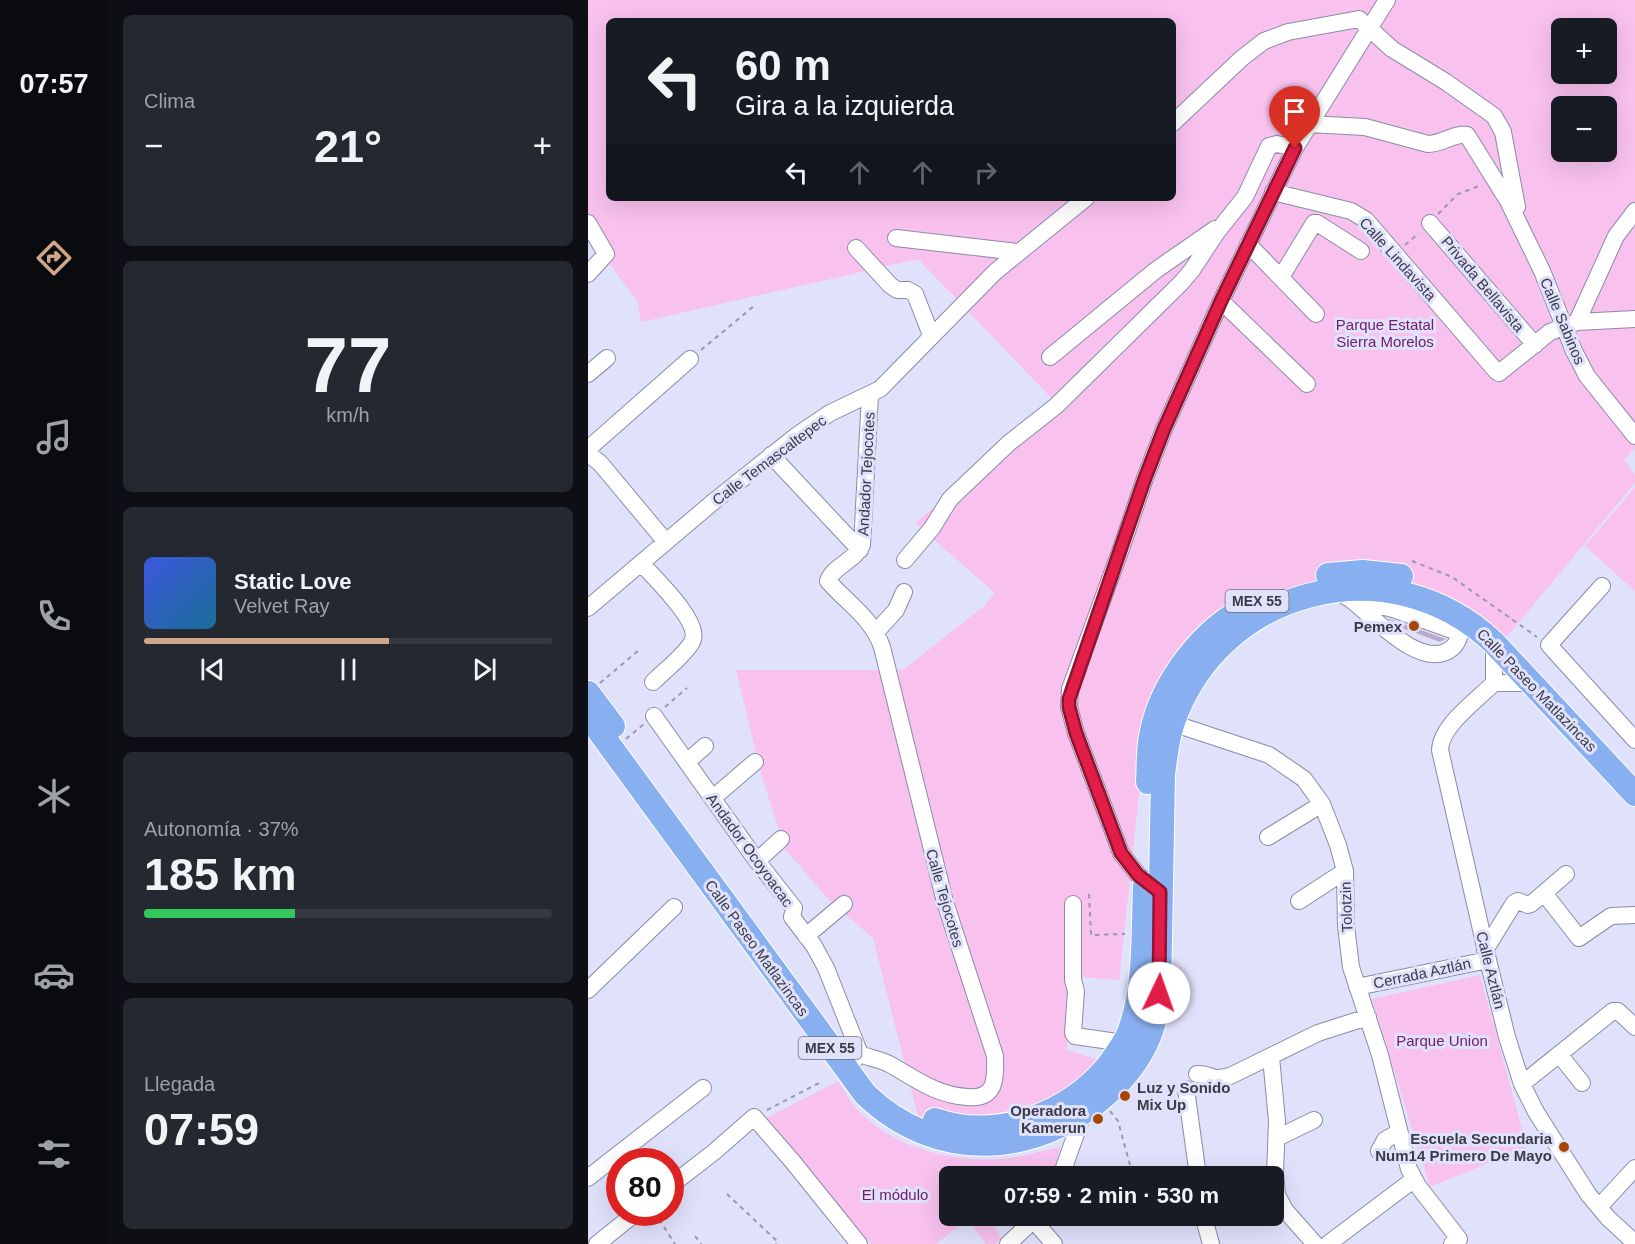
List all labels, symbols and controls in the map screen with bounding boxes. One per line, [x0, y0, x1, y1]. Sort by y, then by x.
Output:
map controls [1551, 18, 1617, 162]
button: + [1551, 18, 1617, 84]
icon: left [636, 42, 714, 120]
text: 60 m [735, 42, 831, 89]
text: 07:57 [19, 69, 89, 99]
pin [1269, 86, 1320, 148]
text: Clima [144, 90, 195, 112]
text: Gira a la izquierda [735, 91, 954, 121]
icon: arrive [1278, 95, 1311, 128]
button: − [1551, 96, 1617, 162]
text: 21° [314, 121, 382, 172]
text: − [144, 127, 163, 164]
text: + [533, 127, 552, 164]
icon: left [780, 156, 813, 189]
icon: ahead [843, 156, 876, 189]
icon: ahead [906, 156, 939, 189]
icon: right [969, 156, 1002, 189]
street label: Calle Lindavista [1356, 214, 1440, 305]
street label: Privada Bellavista [1438, 233, 1528, 336]
icon: directions [33, 237, 75, 279]
street label: Calle Sabinos [1537, 275, 1589, 367]
park label: Parque Estatal Sierra Morelos [1336, 316, 1434, 350]
text: 77 [305, 321, 391, 409]
text: km/h [326, 404, 370, 426]
street label: Calle Temascaltepec [709, 411, 830, 508]
street label: Andador Tejocotes [854, 412, 878, 536]
icon: music [33, 416, 75, 458]
text: Static Love [234, 569, 351, 594]
road number: MEX 55 [1226, 590, 1288, 612]
icon: phone [33, 595, 75, 637]
text: Velvet Ray [234, 595, 330, 617]
place label: Pemex [1354, 618, 1403, 635]
marker: Pemex [1407, 619, 1421, 633]
street label: Calle Paseo Matlazincas [1474, 625, 1600, 755]
icon: previous [196, 653, 229, 686]
icon: pause [332, 653, 365, 686]
icon: next [468, 653, 501, 686]
icon: climate [33, 775, 75, 817]
street label: Andador Ocoyoacac [703, 790, 797, 910]
text: Autonomía · 37% [144, 818, 299, 840]
street label: Calle Tejocotes [923, 847, 967, 949]
text: 185 km [144, 849, 297, 900]
street label: Calle Paseo Matlazincas [702, 877, 812, 1019]
street label: Tolotzin [1337, 881, 1355, 933]
street label: Calle Aztlán [1473, 930, 1509, 1010]
icon: car [33, 954, 75, 996]
street label: Cerrada Aztlán [1372, 954, 1472, 992]
position arrow [1127, 961, 1191, 1025]
park label: Parque Union [1396, 1032, 1488, 1049]
road number: MEX 55 [798, 1037, 862, 1059]
text: Llegada [144, 1073, 215, 1095]
place label: Luz y Sonido Mix Up [1137, 1079, 1230, 1113]
marker: Luz y Sonido Mix Up [1118, 1089, 1132, 1103]
place label: Operadora Kamerun [1010, 1102, 1087, 1136]
text: 07:59 [144, 1104, 259, 1155]
marker: Operadora Kamerun [1091, 1112, 1105, 1126]
place label: Escuela Secundaria Num14 Primero De Mayo [1375, 1130, 1553, 1164]
icon: filters [33, 1133, 75, 1175]
marker: Escuela Secundaria Num14 Primero De Mayo [1557, 1140, 1571, 1154]
speed limit sign: 80 [606, 1148, 684, 1226]
text: 07:59 · 2 min · 530 m [1004, 1183, 1219, 1208]
park label: El módulo [862, 1186, 928, 1203]

